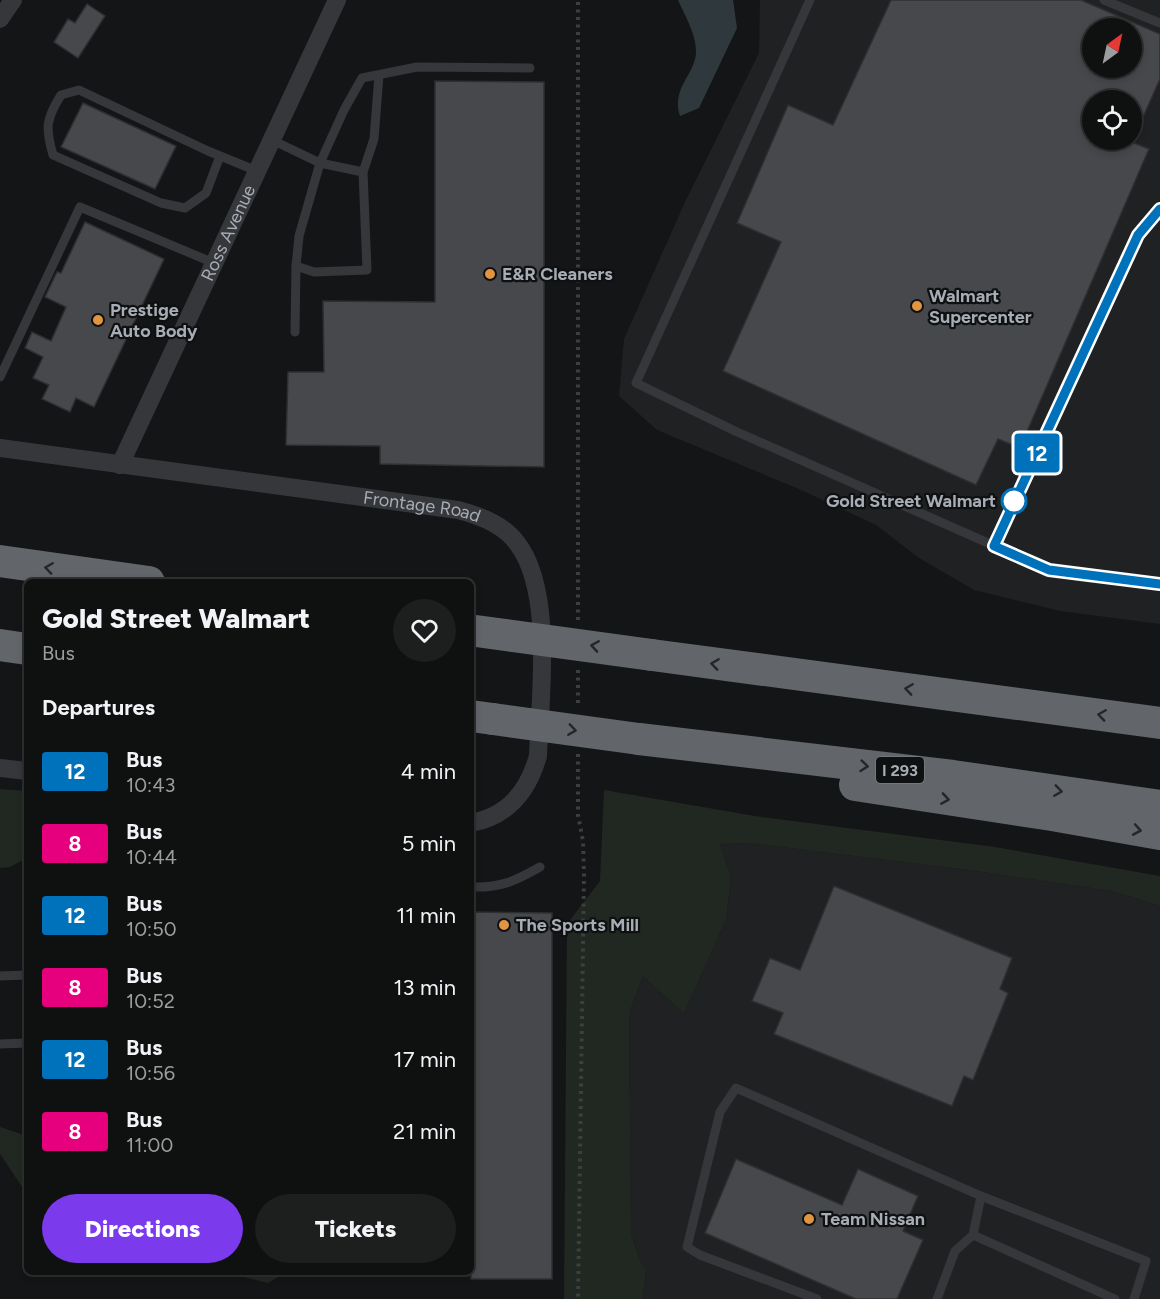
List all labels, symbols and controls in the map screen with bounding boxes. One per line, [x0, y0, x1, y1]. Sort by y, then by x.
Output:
north arrow [1082, 18, 1142, 78]
map controls [1082, 18, 1142, 150]
button: locate [1082, 90, 1142, 150]
street label: Ross Avenue [196, 181, 260, 285]
place label: E&R Cleaners [502, 263, 613, 285]
marker: E&R Cleaners [483, 267, 497, 281]
place label: Walmart Supercenter [929, 285, 1032, 328]
place label: Prestige Auto Body [110, 299, 198, 342]
marker: Walmart Supercenter [910, 299, 924, 313]
marker: Prestige Auto Body [91, 313, 105, 327]
line badge: 12 [1010, 434, 1064, 472]
text: 12 [1026, 441, 1048, 466]
street label: Frontage Road [362, 486, 484, 527]
marker: Gold Street Walmart [1001, 488, 1027, 514]
place label: Gold Street Walmart [826, 490, 996, 512]
one-way arrow [45, 562, 54, 574]
button: heart [393, 599, 456, 662]
text: Gold Street Walmart [42, 601, 310, 635]
text: Bus [42, 641, 75, 665]
one-way arrow [590, 641, 599, 653]
one-way arrow [711, 658, 720, 670]
one-way arrow [904, 684, 913, 696]
text: Departures [42, 694, 155, 721]
one-way arrow [1097, 709, 1107, 722]
one-way arrow [567, 724, 576, 736]
text: Bus [126, 746, 162, 773]
road number: I 293 [876, 757, 924, 783]
text: 4 min [401, 758, 456, 785]
text: 12 [64, 759, 86, 784]
one-way arrow [860, 759, 869, 771]
text: 10:43 [126, 773, 175, 797]
one-way arrow [1053, 785, 1062, 797]
one-way arrow [940, 792, 950, 804]
text: Bus [126, 818, 162, 845]
one-way arrow [1132, 823, 1142, 836]
text: 5 min [402, 830, 456, 857]
text: 8 [69, 831, 81, 856]
text: 10:44 [126, 845, 177, 869]
text: Bus [126, 890, 162, 917]
text: 11 min [396, 902, 456, 929]
text: 12 [64, 903, 86, 928]
place label: The Sports Mill [516, 914, 639, 936]
text: 10:50 [126, 917, 176, 941]
marker: The Sports Mill [497, 918, 511, 932]
text: Bus [126, 962, 162, 989]
text: 13 min [393, 974, 456, 1001]
text: 8 [69, 975, 81, 1000]
text: 10:52 [126, 989, 175, 1013]
text: Bus [126, 1034, 162, 1061]
text: 17 min [394, 1046, 456, 1073]
text: 12 [64, 1047, 86, 1072]
text: 10:56 [126, 1061, 175, 1085]
text: Bus [126, 1106, 162, 1133]
text: 21 min [393, 1118, 456, 1145]
text: 8 [69, 1119, 81, 1144]
text: 11:00 [126, 1133, 173, 1157]
button: Directions [42, 1194, 243, 1263]
button: Tickets [255, 1194, 456, 1263]
place label: Team Nissan [821, 1208, 925, 1230]
marker: Team Nissan [802, 1212, 816, 1226]

